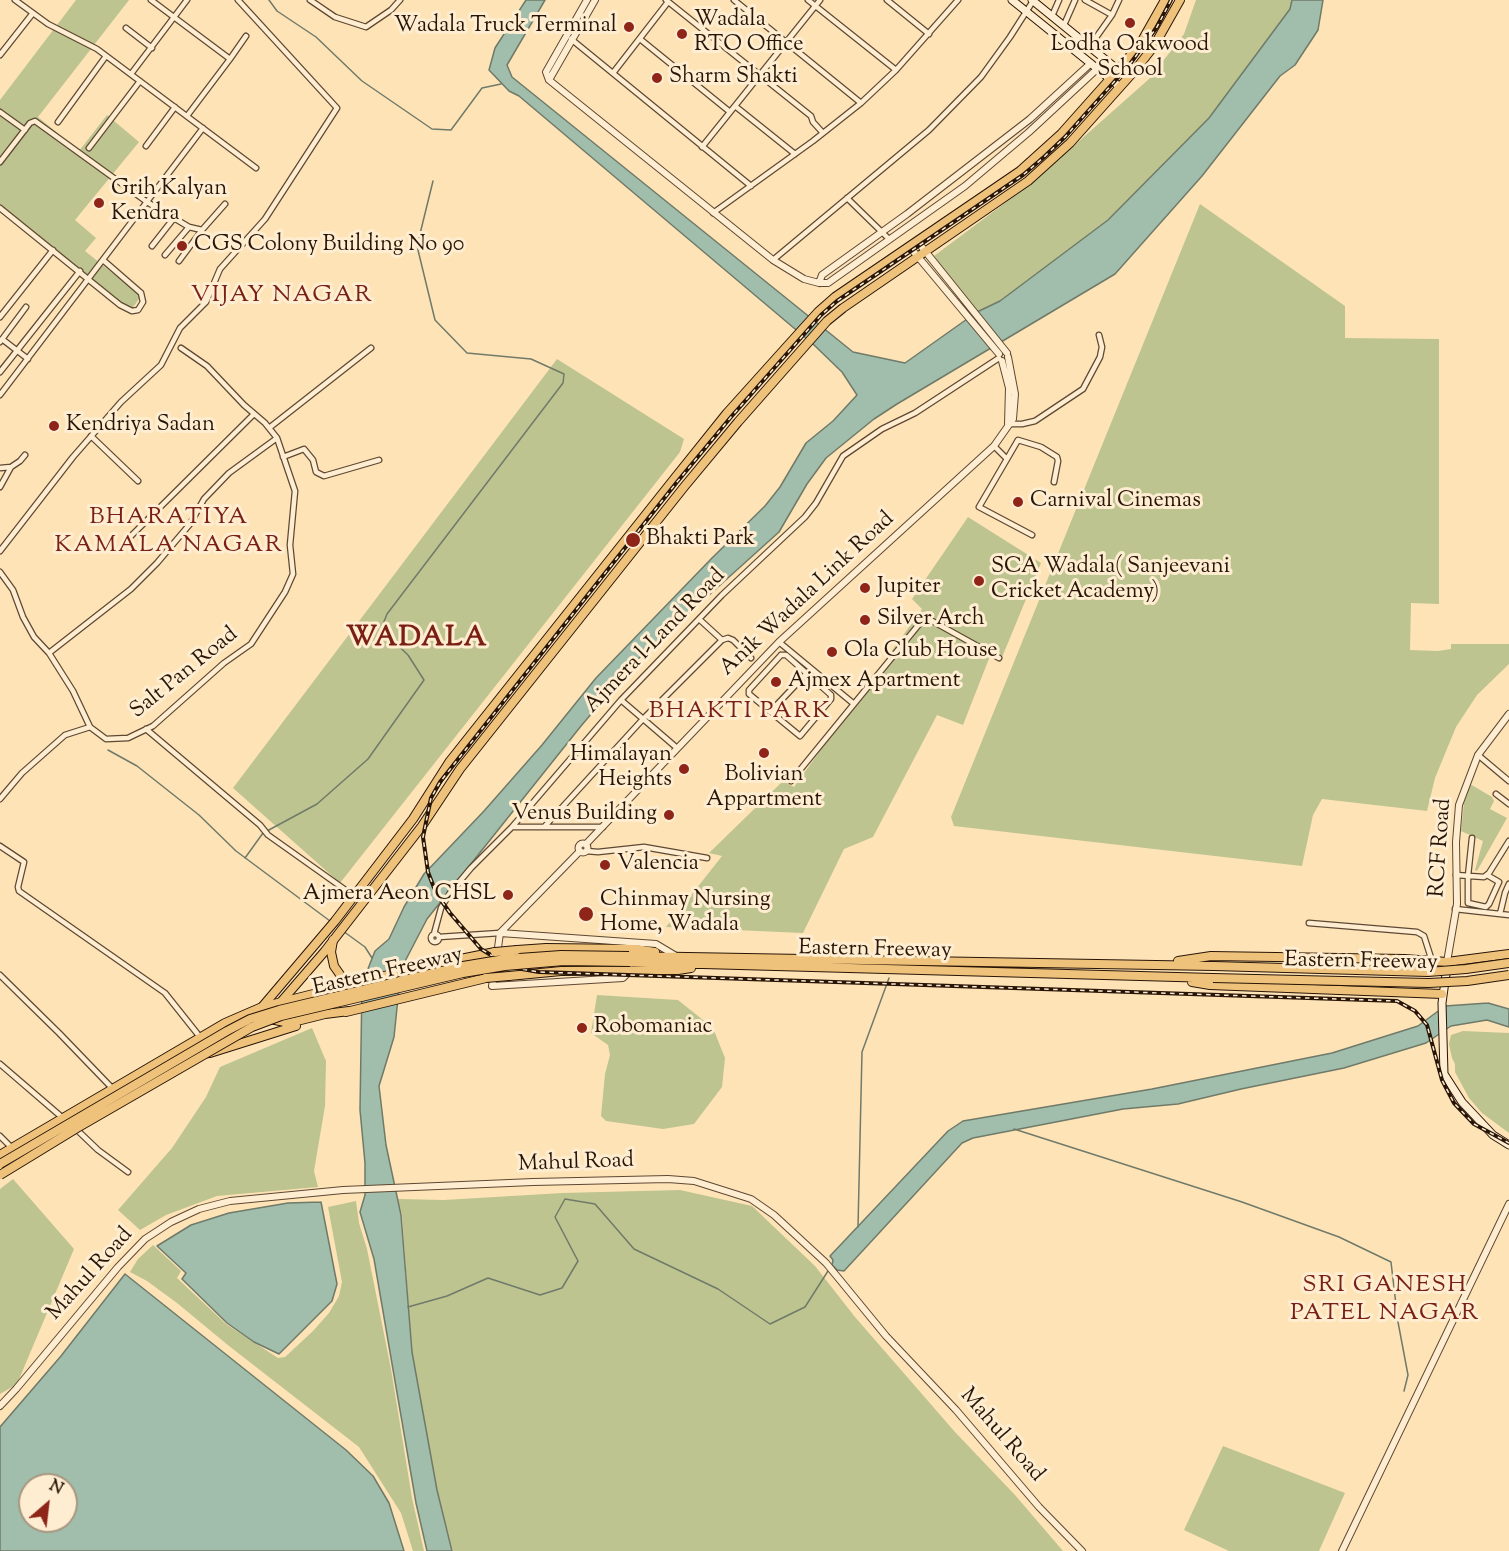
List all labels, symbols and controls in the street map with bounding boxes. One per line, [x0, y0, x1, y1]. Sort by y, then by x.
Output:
place label: Wadala RTO Office [694, 8, 803, 60]
place label: Wadala Truck Terminal [394, 14, 617, 40]
marker: Lodha Oakwood School [1123, 16, 1137, 30]
marker: Wadala Truck Terminal [622, 20, 636, 34]
marker: Wadala RTO Office [675, 27, 689, 41]
place label: Lodha Oakwood School [1051, 33, 1209, 84]
place label: Sharm Shakti [669, 65, 798, 91]
marker: Sharm Shakti [650, 71, 664, 85]
place label: Grih Kalyan Kendra [111, 177, 227, 228]
marker: Grih Kalyan Kendra [92, 196, 106, 210]
place label: CGS Colony Building No 90 [194, 233, 464, 259]
marker: CGS Colony Building No 90 [175, 239, 189, 253]
district label: VIJAY NAGAR [191, 283, 373, 311]
place label: Kendriya Sadan [66, 413, 215, 439]
marker: Kendriya Sadan [47, 419, 61, 433]
place label: Carnival Cinemas [1030, 489, 1201, 515]
marker: Carnival Cinemas [1011, 495, 1025, 509]
district label: BHARATIYA KAMALA NAGAR [55, 505, 283, 561]
street label: Anik Wadala Link Road [715, 507, 901, 683]
place label: Bhakti Park [646, 527, 755, 553]
marker: Bhakti Park [624, 531, 642, 549]
place label: SCA Wadala( Sanjeevani Cricket Academy) [991, 555, 1230, 606]
street label: Ajmera l-Land Road [580, 564, 732, 720]
marker: SCA Wadala( Sanjeevani Cricket Academy) [972, 574, 986, 588]
place label: Jupiter [877, 575, 940, 601]
marker: Jupiter [858, 581, 872, 595]
place label: Silver Arch [877, 607, 985, 633]
marker: Silver Arch [858, 613, 872, 627]
street label: Salt Pan Road [126, 623, 244, 725]
district label: WADALA [346, 623, 488, 657]
place label: Ola Club House [844, 639, 998, 665]
marker: Ola Club House [825, 645, 839, 659]
place label: Ajmex Apartment [788, 669, 960, 695]
marker: Ajmex Apartment [769, 675, 783, 689]
district label: BHAKTI PARK [649, 699, 831, 727]
place label: Himalayan Heights [570, 743, 672, 794]
marker: Bolivian Appartment [757, 746, 771, 760]
marker: Himalayan Heights [677, 762, 691, 776]
place label: Bolivian Appartment [706, 763, 822, 814]
street label: RCF Road [1425, 798, 1459, 898]
place label: Venus Building [511, 802, 657, 828]
marker: Venus Building [662, 808, 676, 822]
place label: Valencia [617, 852, 699, 878]
marker: Valencia [598, 858, 612, 872]
place label: Ajmera Aeon CHSL [303, 882, 496, 908]
marker: Ajmera Aeon CHSL [501, 888, 515, 902]
place label: Chinmay Nursing Home, Wadala [600, 888, 770, 939]
marker: Chinmay Nursing Home, Wadala [577, 905, 595, 923]
street label: Eastern Freeway [798, 936, 952, 966]
street label: Eastern Freeway [310, 943, 466, 1003]
street label: Eastern Freeway [1284, 948, 1438, 978]
place label: Robomaniac [594, 1015, 712, 1041]
marker: Robomaniac [575, 1021, 589, 1035]
street label: Mahul Road [518, 1149, 634, 1179]
street label: Mahul Road [42, 1223, 140, 1327]
district label: SRI GANESH PATEL NAGAR [1290, 1273, 1480, 1329]
street label: Mahul Road [953, 1384, 1049, 1488]
north arrow [18, 1473, 78, 1533]
text: N [45, 1475, 67, 1502]

